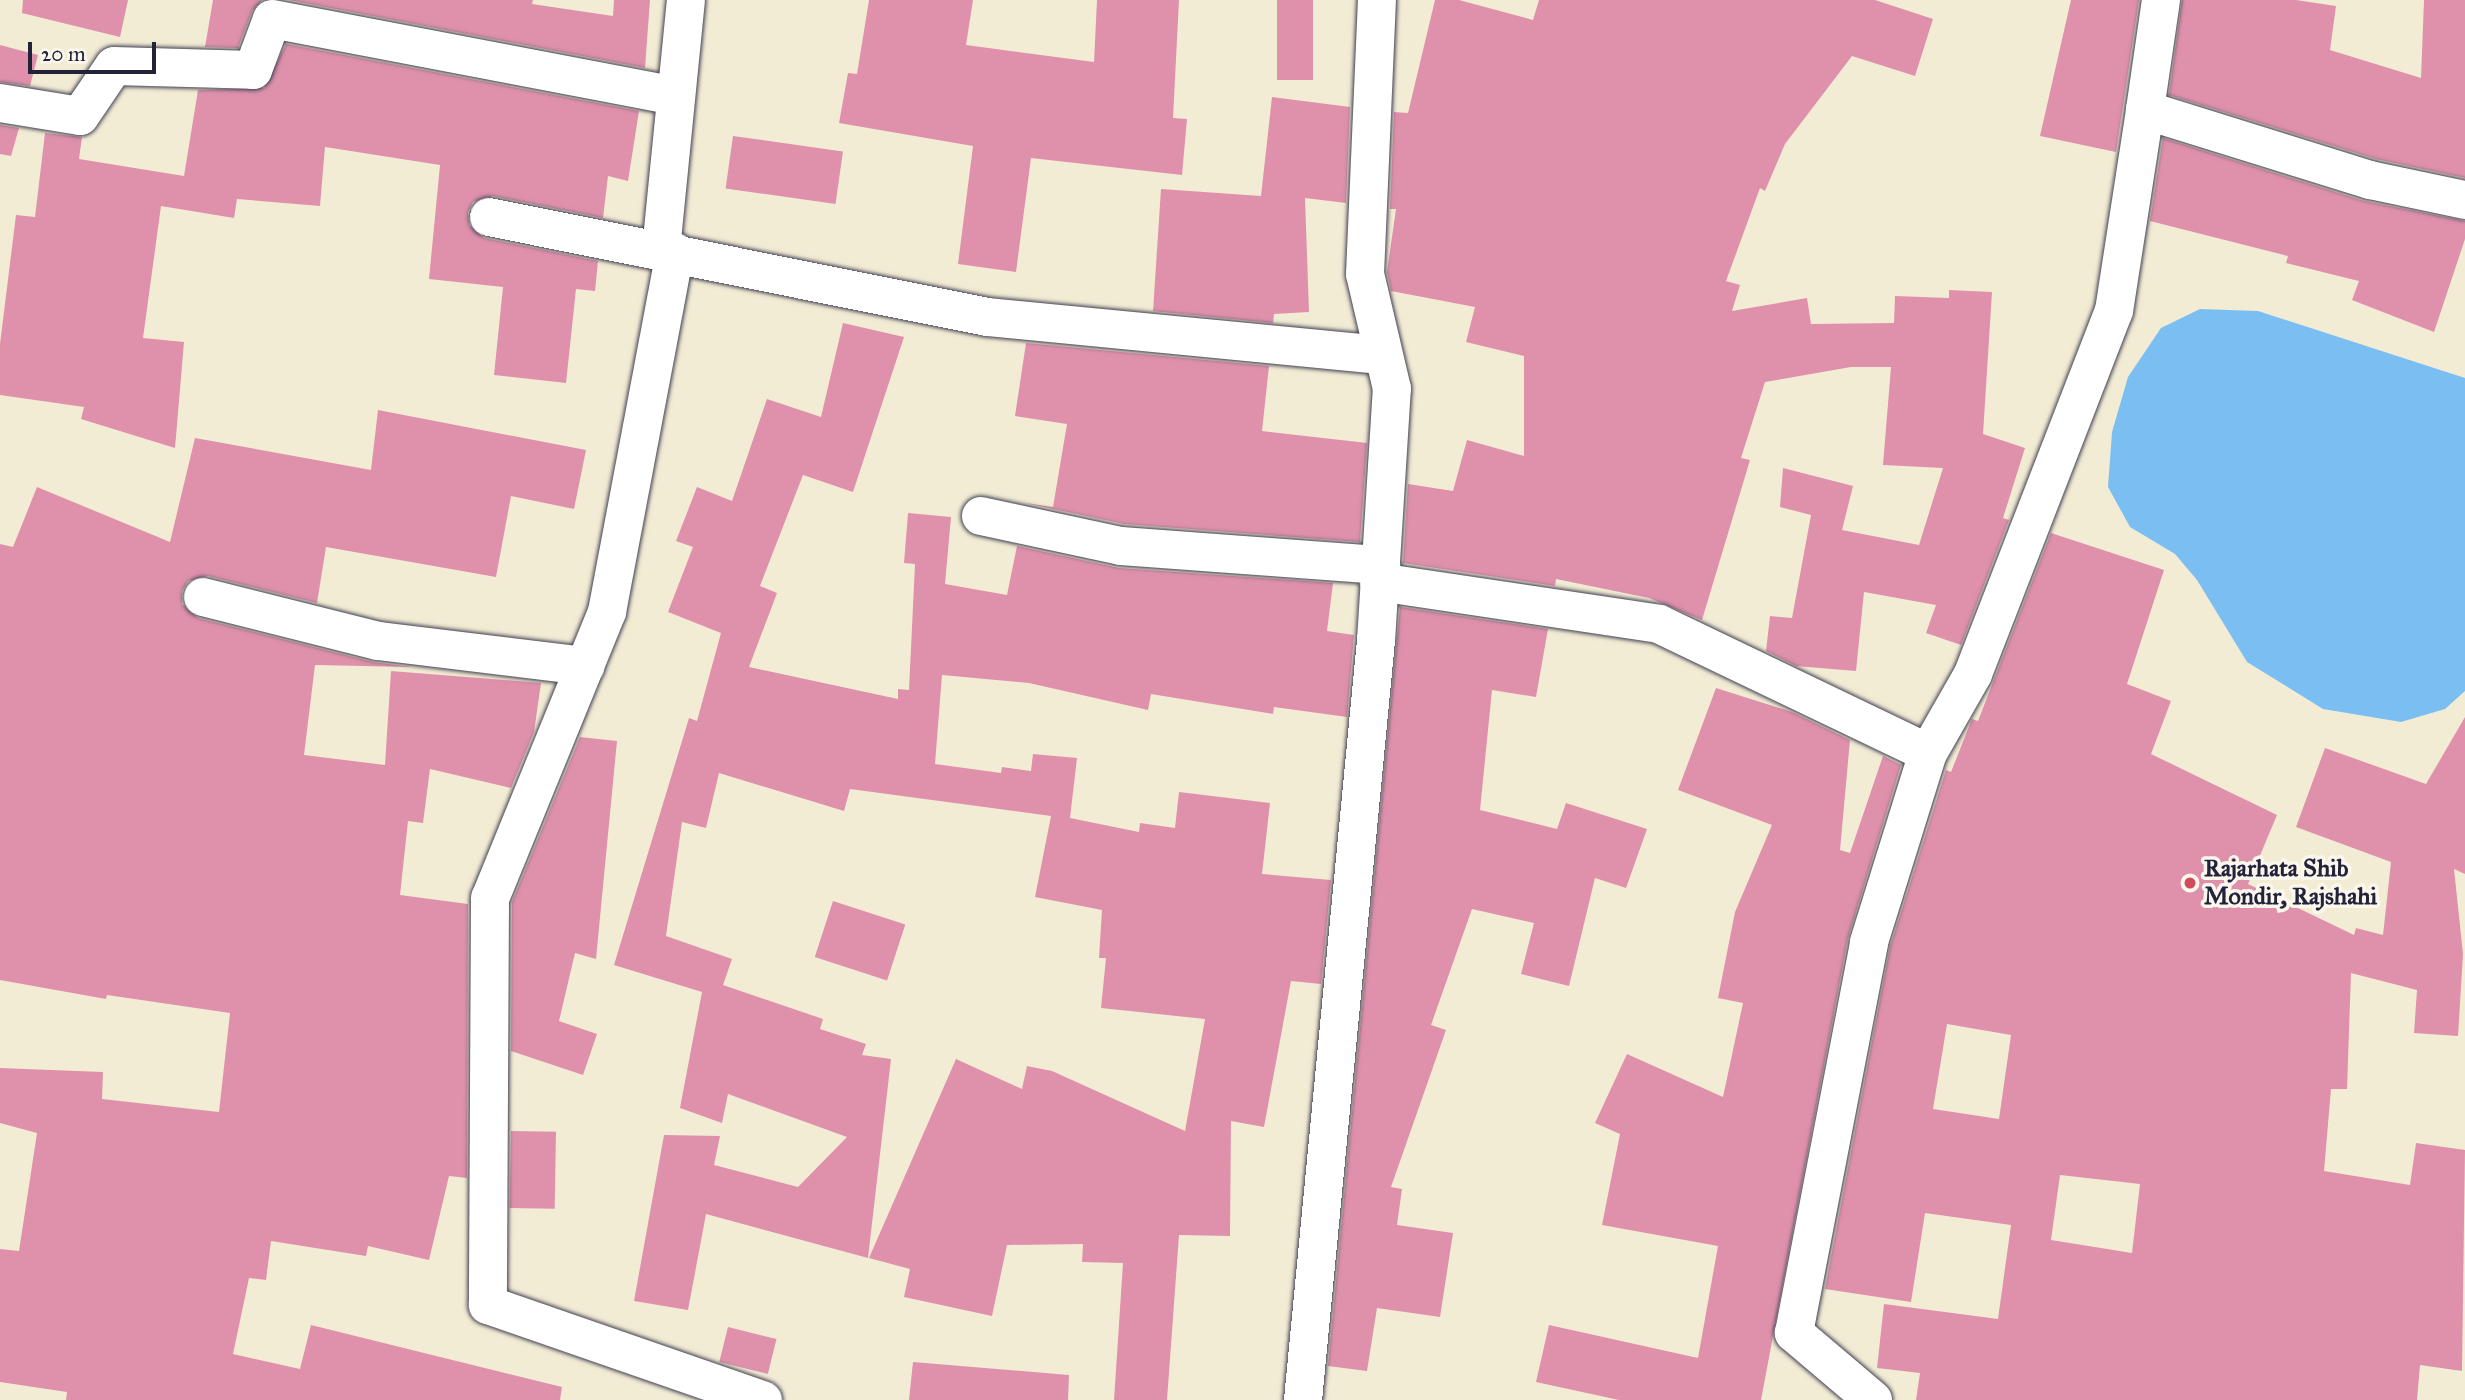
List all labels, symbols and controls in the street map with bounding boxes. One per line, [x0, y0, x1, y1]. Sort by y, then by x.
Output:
scale bar [32, 28, 159, 72]
text: 20 m [41, 41, 86, 67]
place label: Rajarhata Shib Mondir, Rajshahi [2204, 855, 2377, 911]
marker: Rajarhata Shib Mondir, Rajshahi [2182, 875, 2198, 891]

